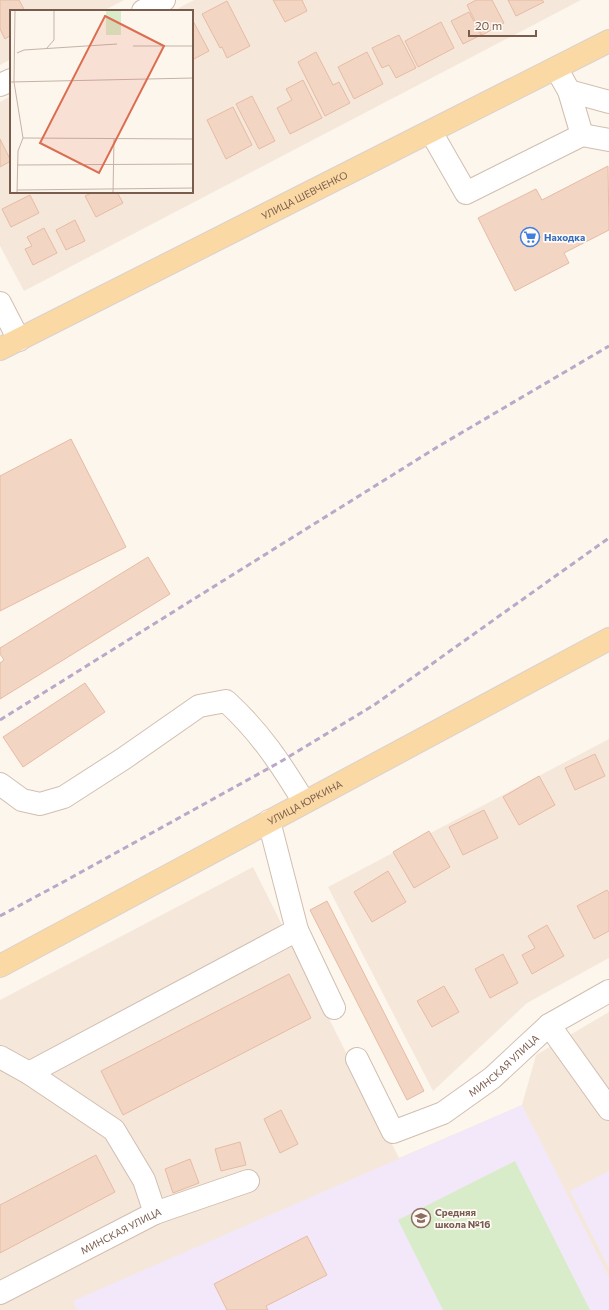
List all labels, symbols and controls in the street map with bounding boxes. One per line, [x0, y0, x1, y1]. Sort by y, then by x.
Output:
inset map [10, 10, 193, 193]
scale bar [469, 12, 536, 38]
text: 20 m [475, 18, 502, 32]
street label: УЛИЦА ШЕВЧЕНКО [259, 168, 349, 222]
supermarket icon: Находка [519, 226, 541, 248]
place label: Находка [544, 231, 585, 243]
street label: УЛИЦА ЮРКИНА [265, 777, 344, 827]
street label: МИНСКАЯ УЛИЦА [466, 1032, 541, 1099]
street label: МИНСКАЯ УЛИЦА [78, 1205, 163, 1256]
place label: Средняя школа №16 [435, 1206, 490, 1230]
school or university icon: Средняя школа №16 [410, 1207, 432, 1229]

